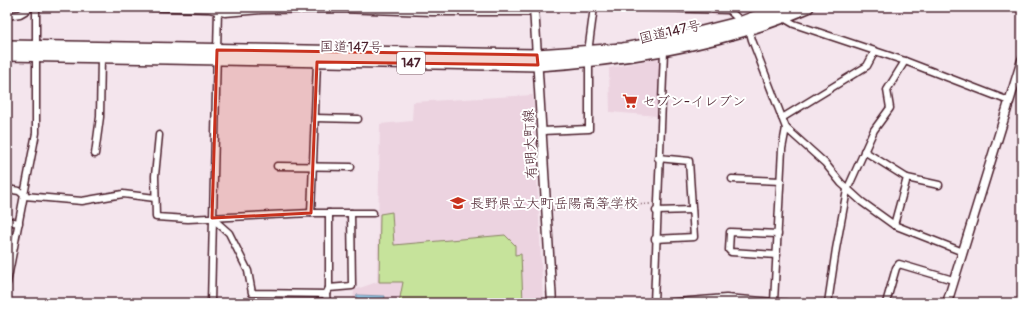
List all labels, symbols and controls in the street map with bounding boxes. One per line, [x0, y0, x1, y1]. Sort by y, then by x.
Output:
street label: 国道147号 [637, 17, 703, 47]
street label: 国道147号 [319, 38, 383, 56]
road number: 147 [397, 52, 425, 74]
supermarket icon: セブン-イレブン [621, 92, 639, 110]
place label: セブン-イレブン [642, 93, 746, 110]
street label: 有明大町線 [520, 109, 540, 179]
school or university icon: 長野県立大町岳陽高等学校 [449, 194, 467, 212]
place label: 長野県立大町岳陽高等学校 [470, 195, 638, 212]

